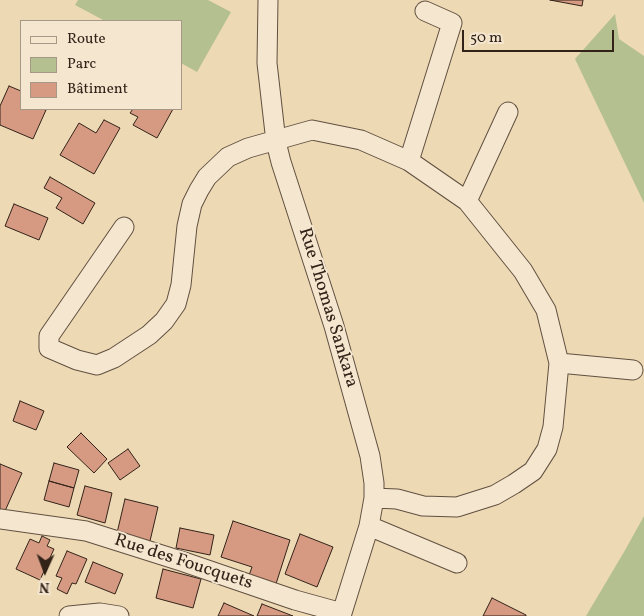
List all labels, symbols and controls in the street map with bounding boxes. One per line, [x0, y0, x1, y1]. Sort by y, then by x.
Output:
legend [20, 20, 182, 110]
scale bar [464, 20, 616, 52]
text: 50 m [470, 28, 502, 49]
text: Route [67, 29, 106, 50]
text: Parc [67, 54, 96, 75]
text: Bâtiment [67, 79, 128, 100]
street label: Rue Thomas Sankara [292, 225, 362, 391]
street label: Rue des Foucquets [111, 530, 255, 596]
north arrow [20, 546, 70, 596]
text: N [39, 577, 50, 596]

